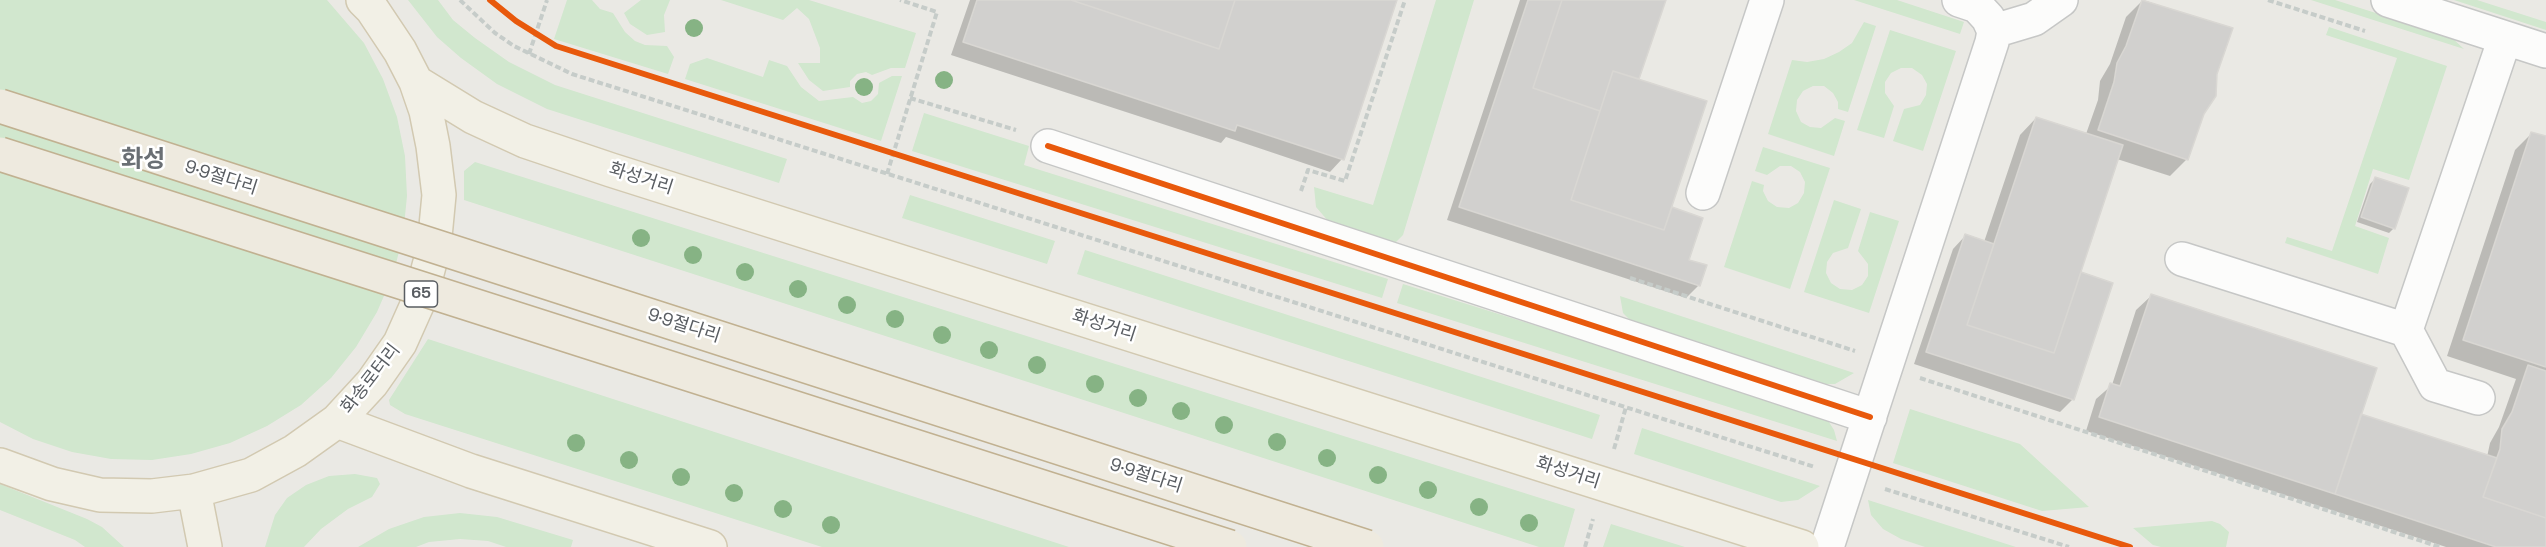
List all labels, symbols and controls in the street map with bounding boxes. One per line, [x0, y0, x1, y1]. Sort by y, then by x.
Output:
district label: 화성 [121, 146, 165, 174]
street label: 9·9절다리 [182, 156, 260, 200]
street label: 화성거리 [606, 158, 676, 200]
road number: 65 [404, 281, 438, 307]
street label: 9·9절다리 [645, 304, 723, 348]
street label: 화성거리 [1069, 305, 1139, 347]
street label: 화송로터리 [337, 340, 405, 418]
street label: 화성거리 [1533, 452, 1603, 494]
street label: 9·9절다리 [1107, 454, 1185, 498]

